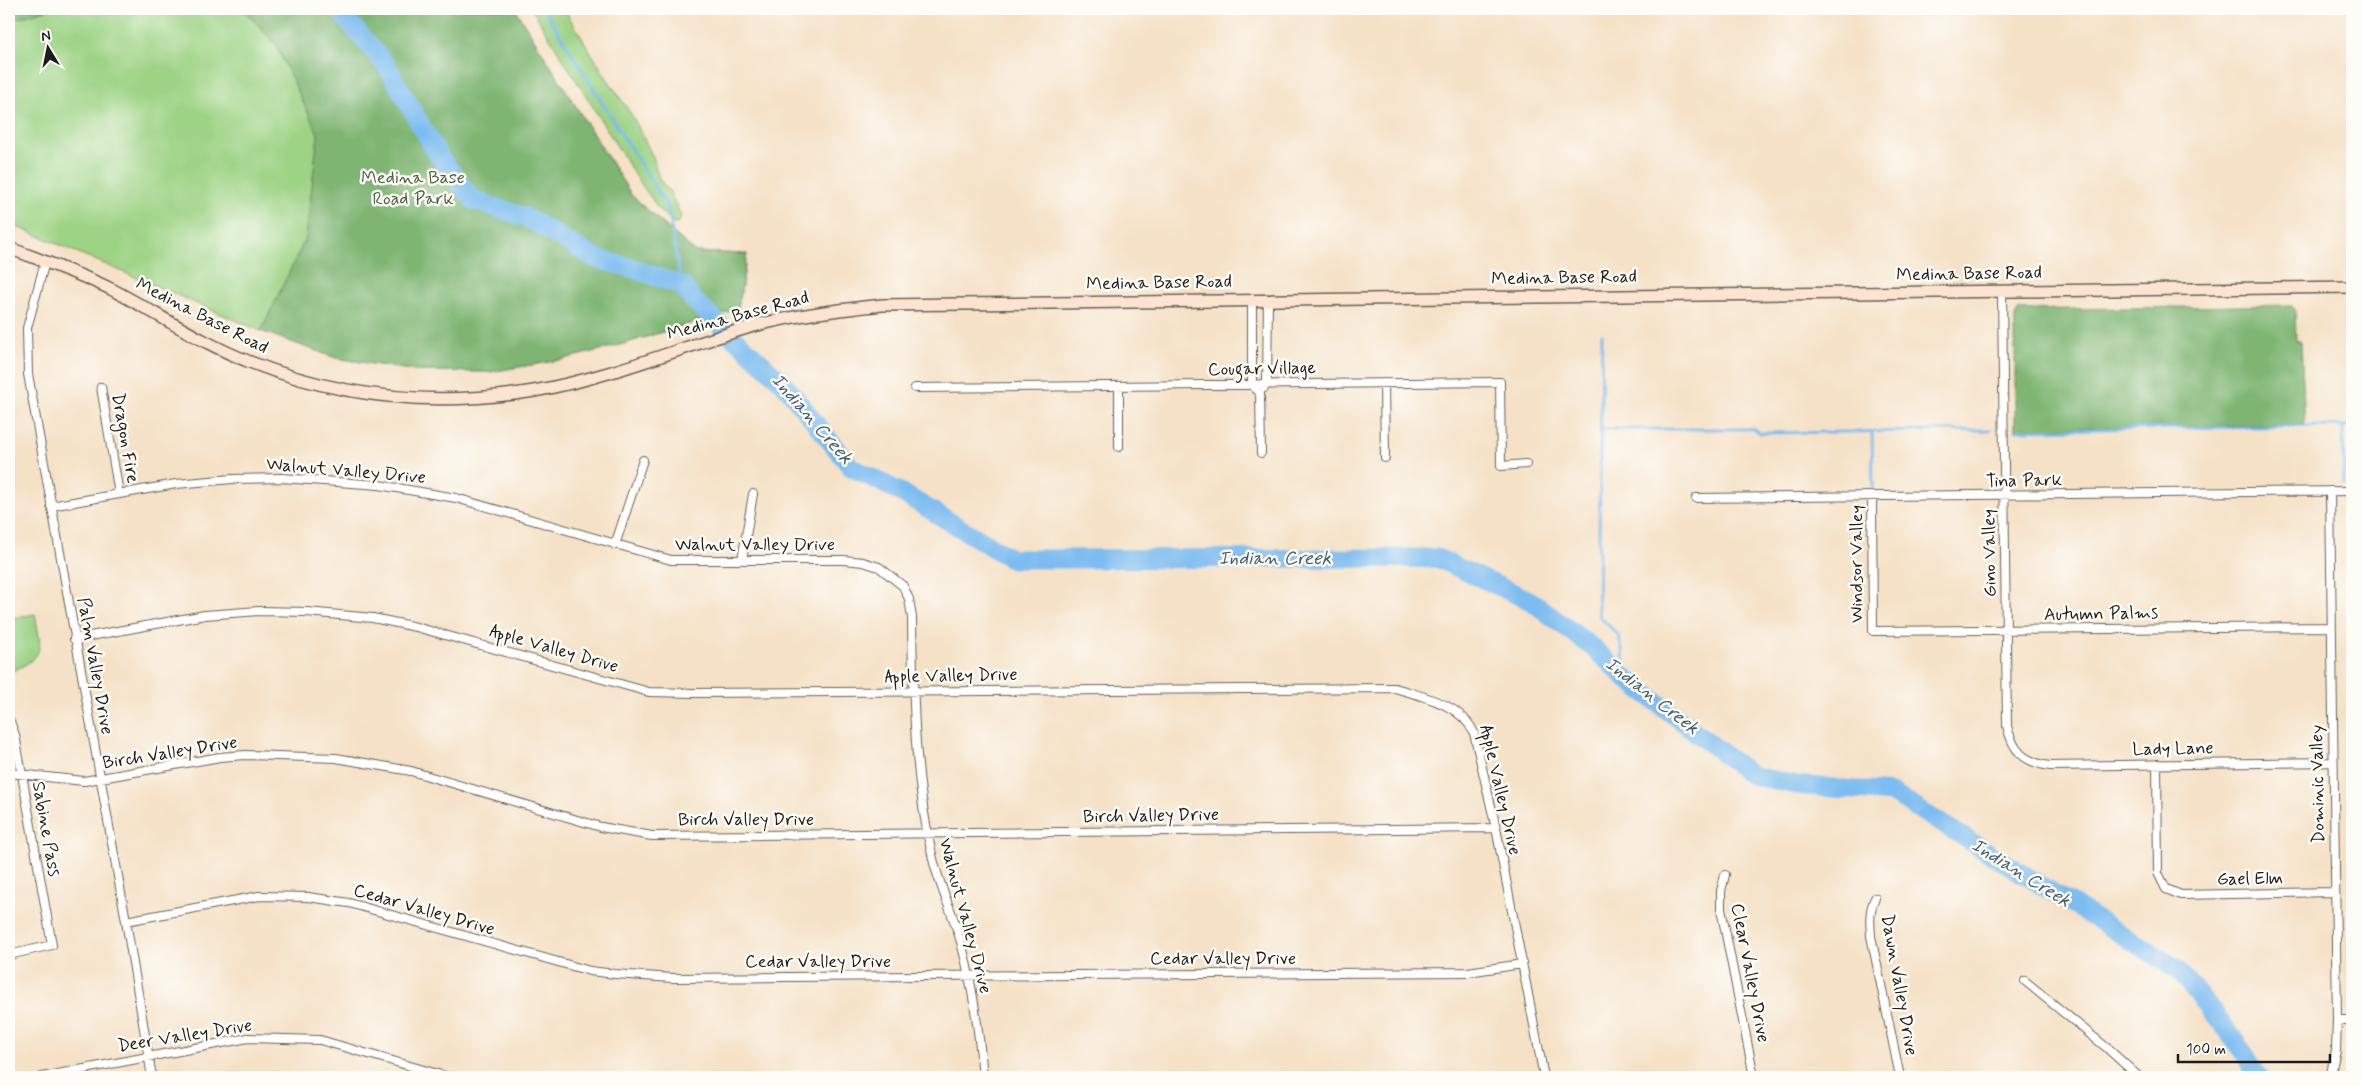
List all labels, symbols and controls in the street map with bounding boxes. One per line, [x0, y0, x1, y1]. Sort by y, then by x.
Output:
north arrow [22, 22, 72, 72]
text: N [40, 27, 52, 46]
park label: Medina Base Road Park [361, 166, 465, 211]
street label: Medina Base Road [1896, 261, 2042, 287]
street label: Medina Base Road [1491, 265, 1637, 291]
street label: Medina Base Road [1086, 270, 1232, 296]
street label: Medina Base Road [132, 272, 272, 360]
street label: Medina Base Road [665, 286, 811, 346]
street label: Cougar Village [1208, 356, 1316, 384]
water label: Indian Creek [766, 368, 859, 470]
street label: Dragon Fire [104, 391, 145, 485]
street label: Walnut Valley Drive [265, 452, 427, 490]
street label: Tina Park [1986, 468, 2062, 494]
street label: Windsor Valley [1845, 505, 1869, 623]
street label: Gino Valley [1977, 509, 2003, 597]
street label: Walnut Valley Drive [675, 533, 835, 557]
water label: Indian Creek [1219, 546, 1332, 571]
street label: Palm Valley Drive [71, 596, 119, 736]
street label: Autumn Palms [2044, 601, 2158, 627]
street label: Apple Valley Drive [487, 619, 621, 680]
water label: Indian Creek [1600, 652, 1704, 741]
street label: Apple Valley Drive [884, 663, 1018, 690]
street label: Apple Valley Drive [1472, 723, 1527, 858]
street label: Dominic Valley [2305, 725, 2331, 843]
street label: Birch Valley Drive [101, 731, 239, 775]
street label: Lady Lane [2132, 736, 2214, 762]
street label: Sabine Pass [26, 780, 66, 878]
street label: Birch Valley Drive [1083, 803, 1219, 829]
street label: Birch Valley Drive [678, 808, 814, 832]
water label: Indian Creek [1967, 833, 2076, 914]
street label: Walnut Valley Drive [933, 836, 997, 996]
street label: Gael Elm [2217, 866, 2283, 892]
street label: Cedar Valley Drive [350, 878, 498, 942]
street label: Clear Valley Drive [1725, 901, 1775, 1045]
street label: Dawn Valley Drive [1875, 912, 1923, 1058]
street label: Cedar Valley Drive [1150, 947, 1296, 971]
street label: Cedar Valley Drive [745, 950, 891, 974]
street label: Deer Valley Drive [116, 1014, 254, 1058]
scale bar [2178, 1031, 2331, 1063]
text: 100 m [2186, 1040, 2226, 1060]

